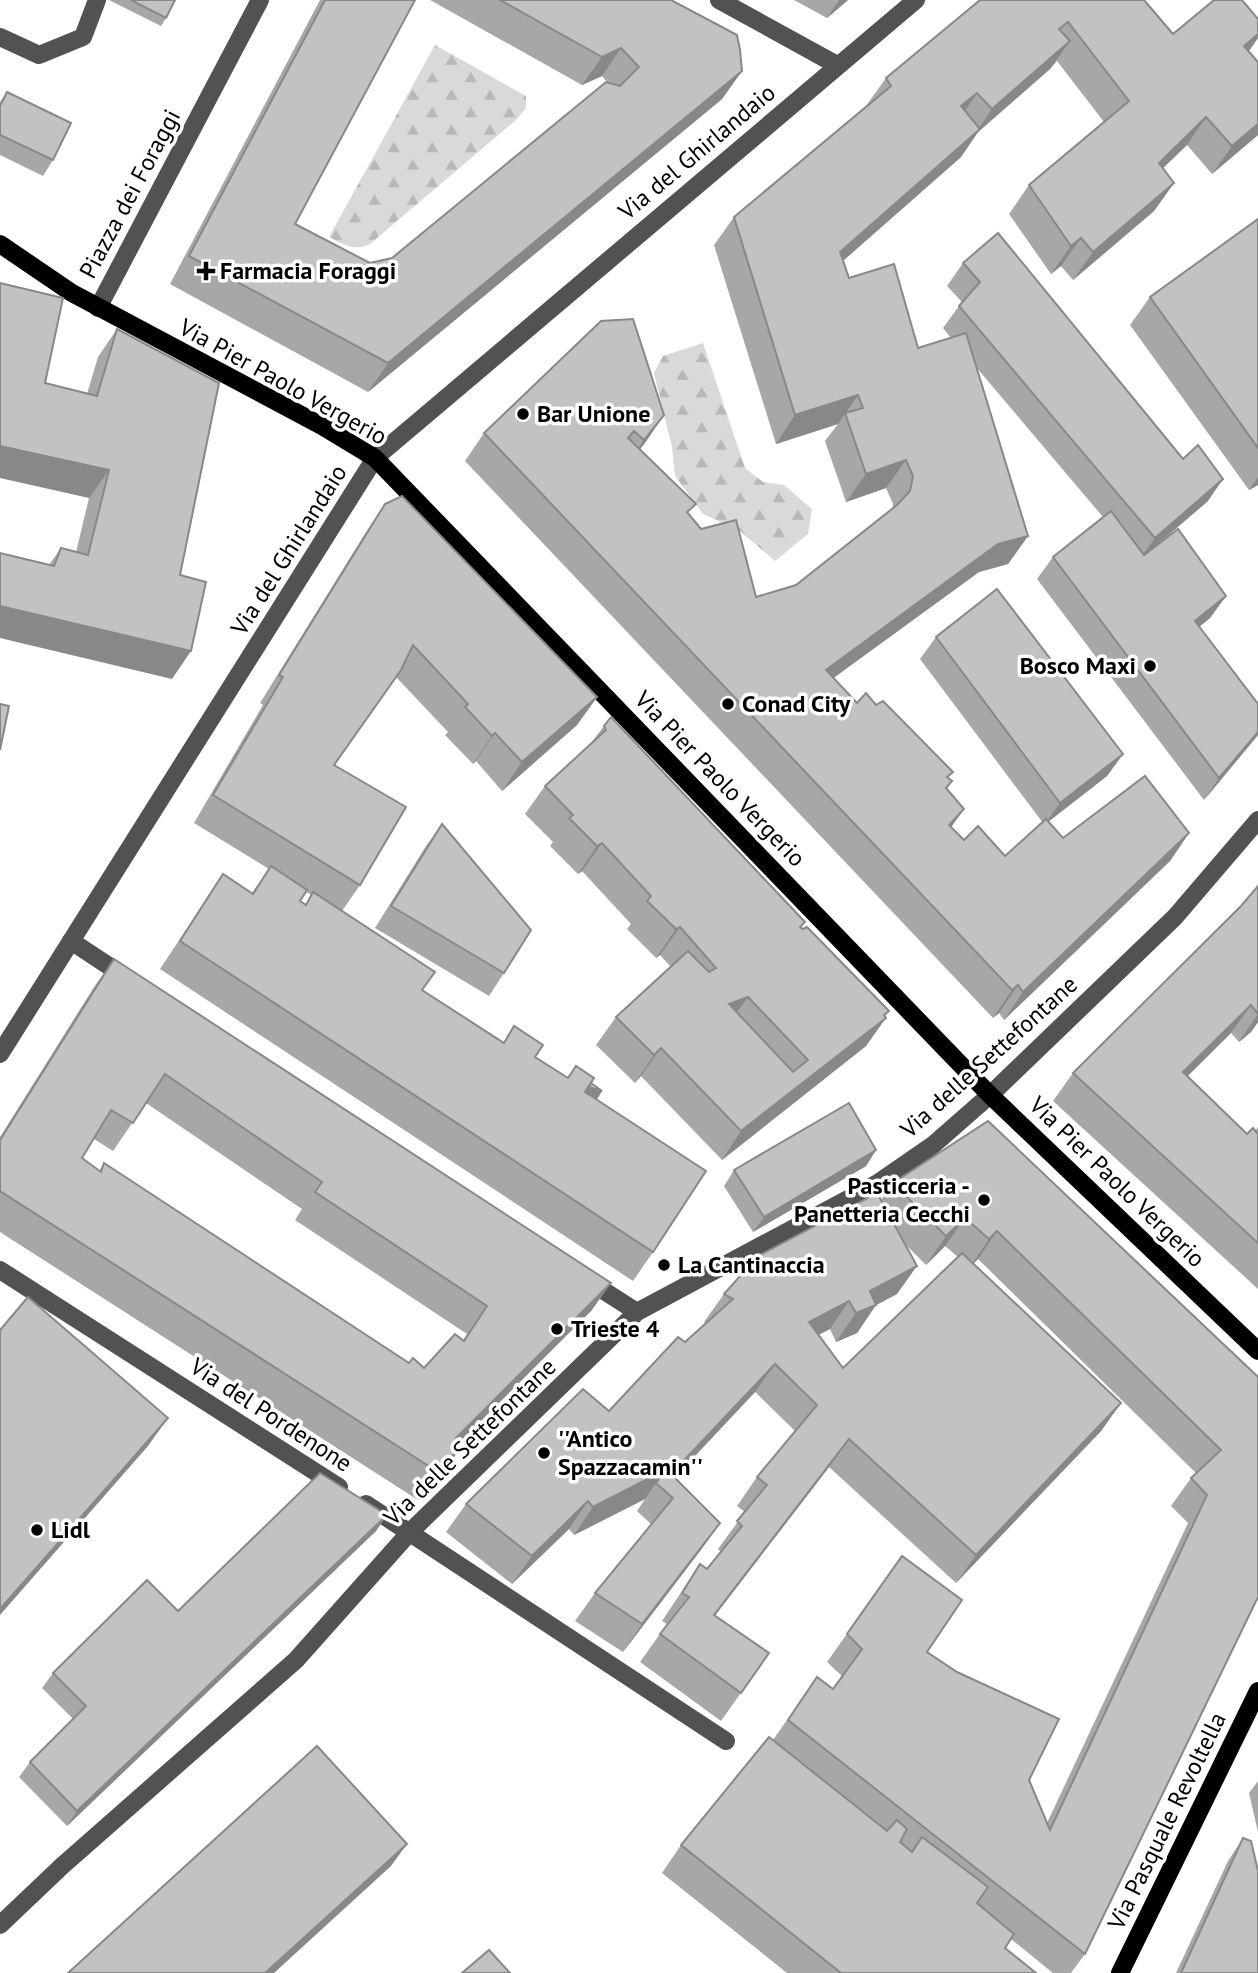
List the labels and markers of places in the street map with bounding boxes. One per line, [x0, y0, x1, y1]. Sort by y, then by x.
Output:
place label: Farmacia Foraggi [220, 255, 396, 286]
marker: Farmacia Foraggi [198, 263, 214, 279]
place label: Bar Unione [537, 398, 650, 429]
marker: Bar Unione [515, 406, 531, 422]
place label: Bosco Maxi [1020, 650, 1136, 681]
marker: Bosco Maxi [1142, 658, 1158, 674]
place label: Conad City [742, 688, 851, 719]
marker: Conad City [720, 696, 736, 712]
place label: Pasticceria - Panetteria Cecchi [794, 1170, 970, 1229]
marker: Pasticceria - Panetteria Cecchi [976, 1192, 992, 1208]
place label: La Cantinaccia [678, 1249, 825, 1280]
marker: La Cantinaccia [656, 1257, 672, 1273]
place label: Trieste 4 [571, 1313, 660, 1344]
marker: Trieste 4 [549, 1321, 565, 1337]
place label: ''Antico Spazzacamin'' [558, 1423, 703, 1482]
marker: ''Antico Spazzacamin'' [536, 1445, 552, 1461]
place label: Lidl [51, 1514, 91, 1545]
marker: Lidl [29, 1522, 45, 1538]

